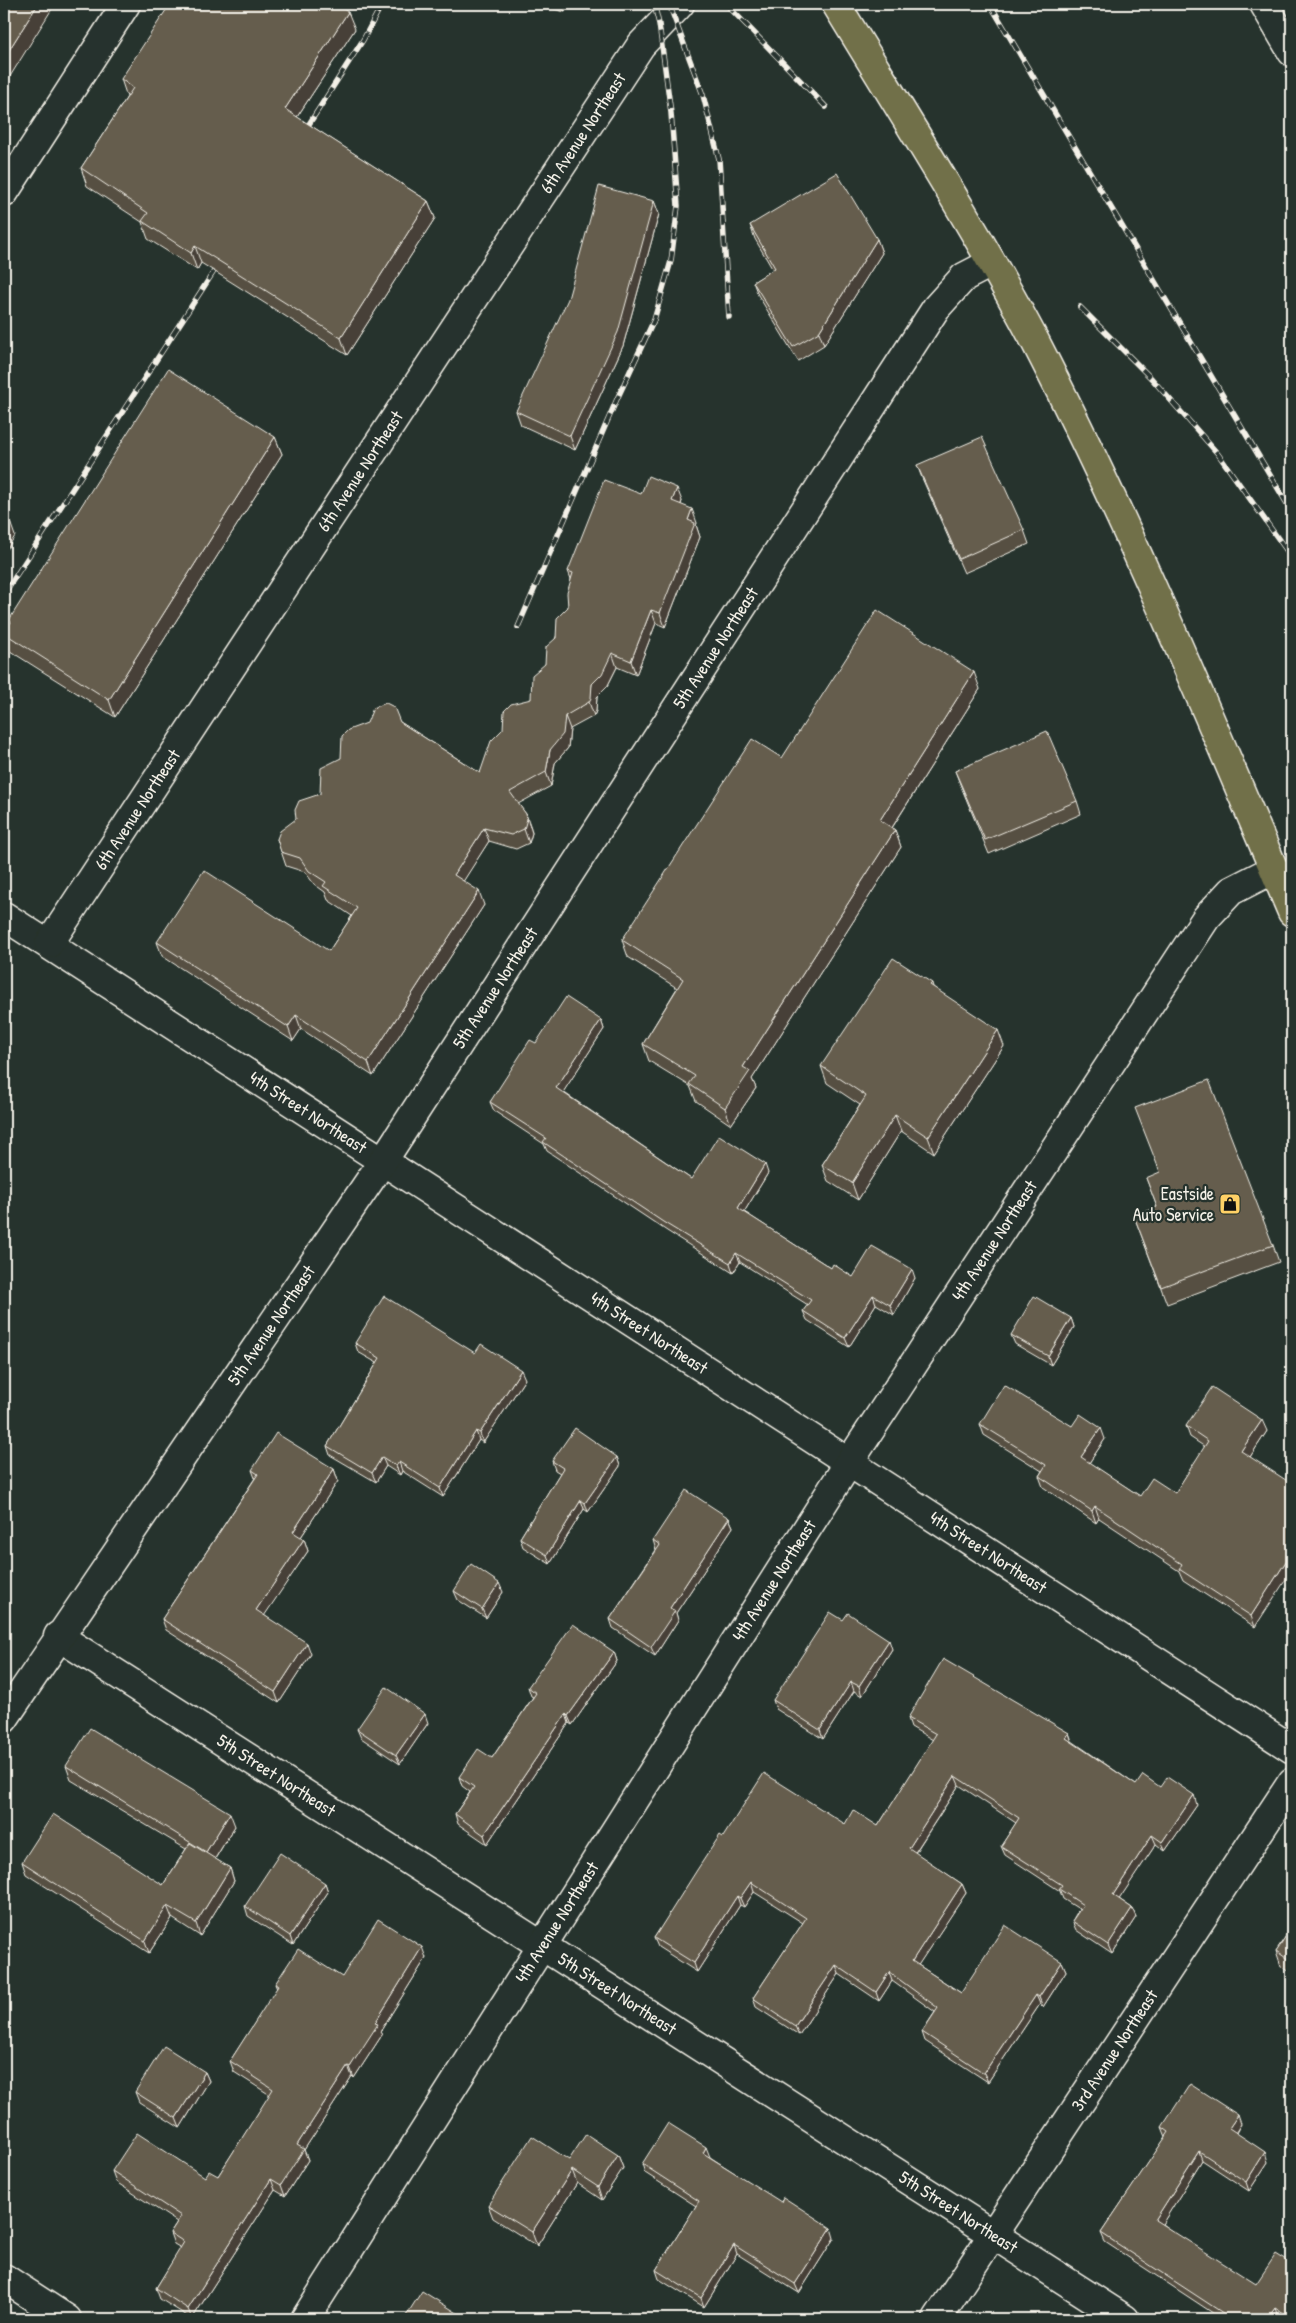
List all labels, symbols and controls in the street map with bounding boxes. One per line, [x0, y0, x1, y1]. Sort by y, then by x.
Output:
street label: 6th Avenue Northeast [534, 67, 632, 198]
street label: 6th Avenue Northeast [311, 405, 409, 536]
street label: 5th Avenue Northeast [667, 581, 764, 713]
street label: 6th Avenue Northeast [88, 743, 186, 875]
street label: 5th Avenue Northeast [446, 921, 544, 1053]
street label: 4th Street Northeast [244, 1065, 373, 1160]
street label: 4th Avenue Northeast [945, 1175, 1043, 1305]
place label: Eastside Auto Service [1133, 1181, 1214, 1227]
shop icon: Eastside Auto Service [1218, 1192, 1242, 1216]
street label: 5th Avenue Northeast [221, 1259, 321, 1390]
street label: 4th Street Northeast [585, 1285, 714, 1380]
street label: 4th Street Northeast [925, 1505, 1053, 1600]
street label: 4th Avenue Northeast [726, 1514, 822, 1646]
street label: 5th Street Northeast [212, 1728, 341, 1823]
street label: 4th Avenue Northeast [509, 1856, 605, 1988]
street label: 5th Street Northeast [553, 1946, 682, 2041]
street label: 3rd Avenue Northeast [1065, 1984, 1164, 2116]
street label: 5th Street Northeast [894, 2165, 1024, 2260]

